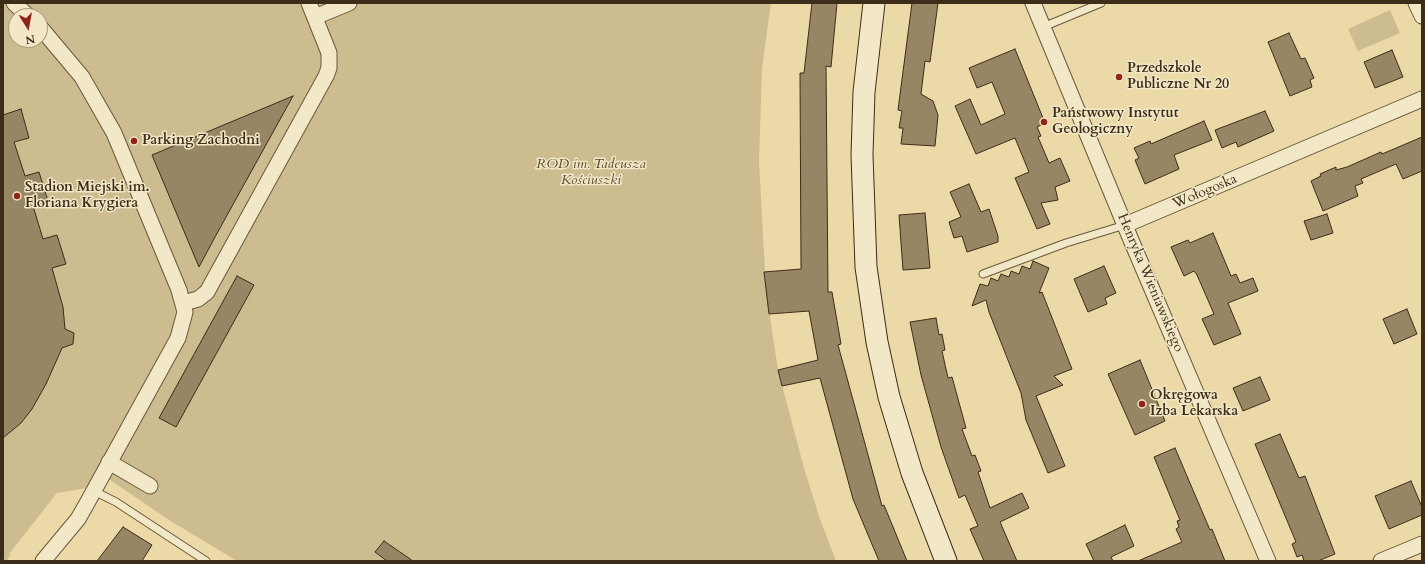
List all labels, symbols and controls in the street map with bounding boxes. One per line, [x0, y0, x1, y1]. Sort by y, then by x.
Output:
north arrow [8, 8, 48, 48]
text: N [24, 31, 36, 48]
place label: Przedszkole Publiczne Nr 20 [1127, 61, 1229, 94]
marker: Przedszkole Publiczne Nr 20 [1114, 72, 1124, 82]
place label: Państwowy Instytut Geologiczny [1052, 106, 1179, 138]
marker: Państwowy Instytut Geologiczny [1039, 117, 1049, 127]
place label: Parking Zachodni [142, 133, 260, 149]
marker: Parking Zachodni [129, 136, 139, 146]
park label: ROD im. Tadeusza Kościuszki [536, 157, 646, 190]
street label: Wołogoska [1170, 171, 1240, 213]
place label: Stadion Miejski im. Floriana Krygiera [25, 180, 150, 212]
marker: Stadion Miejski im. Floriana Krygiera [12, 191, 22, 201]
street label: Henryka Wieniawskiego [1113, 211, 1187, 355]
place label: Okręgowa Izba Lekarska [1150, 388, 1238, 420]
marker: Okręgowa Izba Lekarska [1137, 399, 1147, 409]

